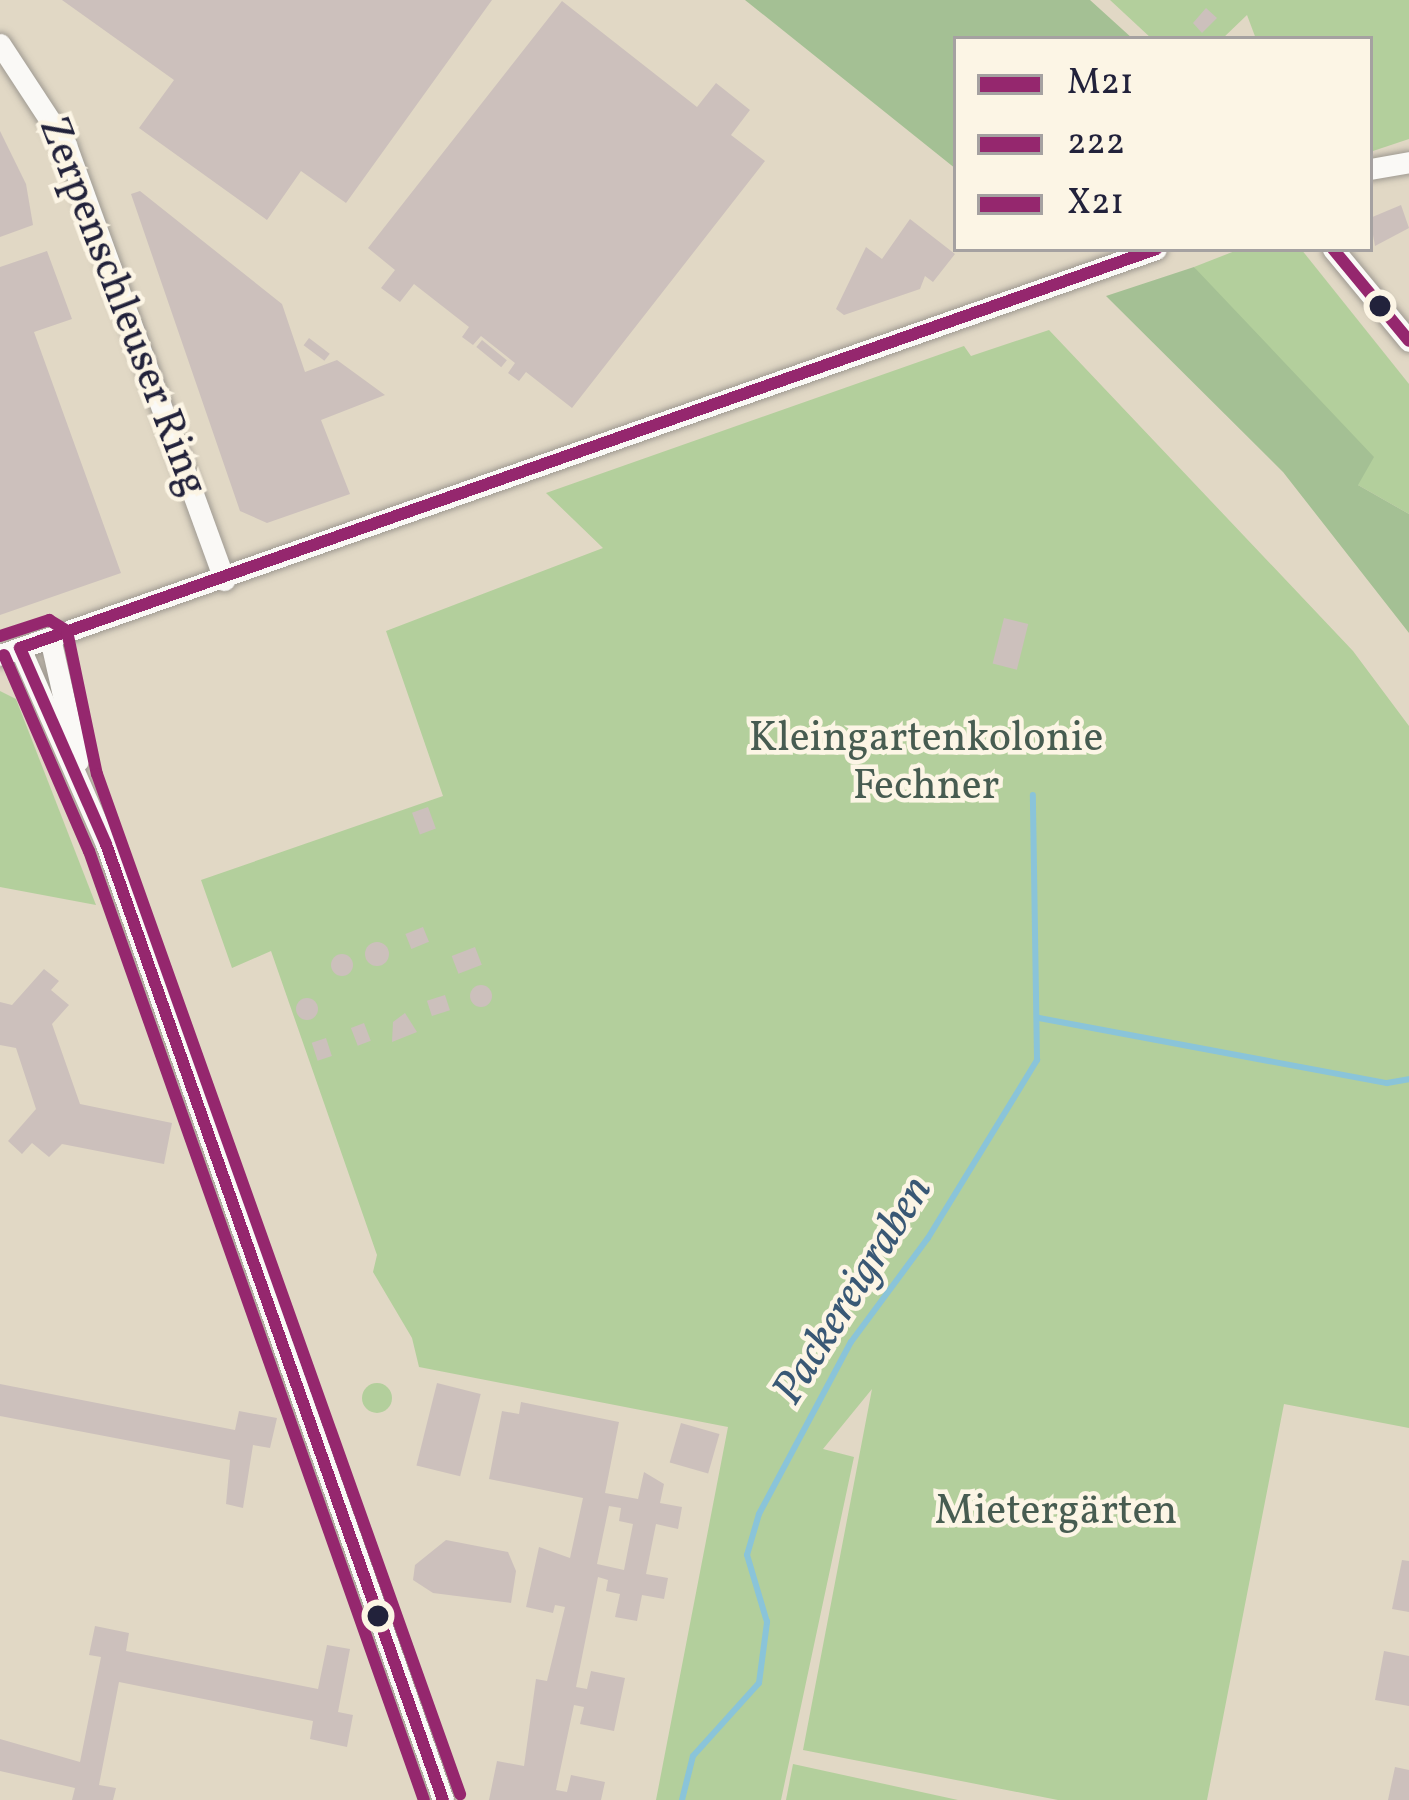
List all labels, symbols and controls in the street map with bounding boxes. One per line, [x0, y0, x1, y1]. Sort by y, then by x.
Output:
legend [953, 36, 1373, 252]
text: M21 [1067, 59, 1134, 109]
street label: Zerpenschleuser Ring [25, 110, 217, 504]
text: 222 [1067, 119, 1125, 169]
text: X21 [1067, 179, 1124, 229]
unlabelled marker [1369, 295, 1391, 317]
park label: Kleingartenkolonie Fechner [749, 715, 1103, 813]
water label: Packereigraben [762, 1167, 946, 1415]
park label: Mietergärten [935, 1488, 1177, 1538]
unlabelled marker [367, 1605, 389, 1627]

